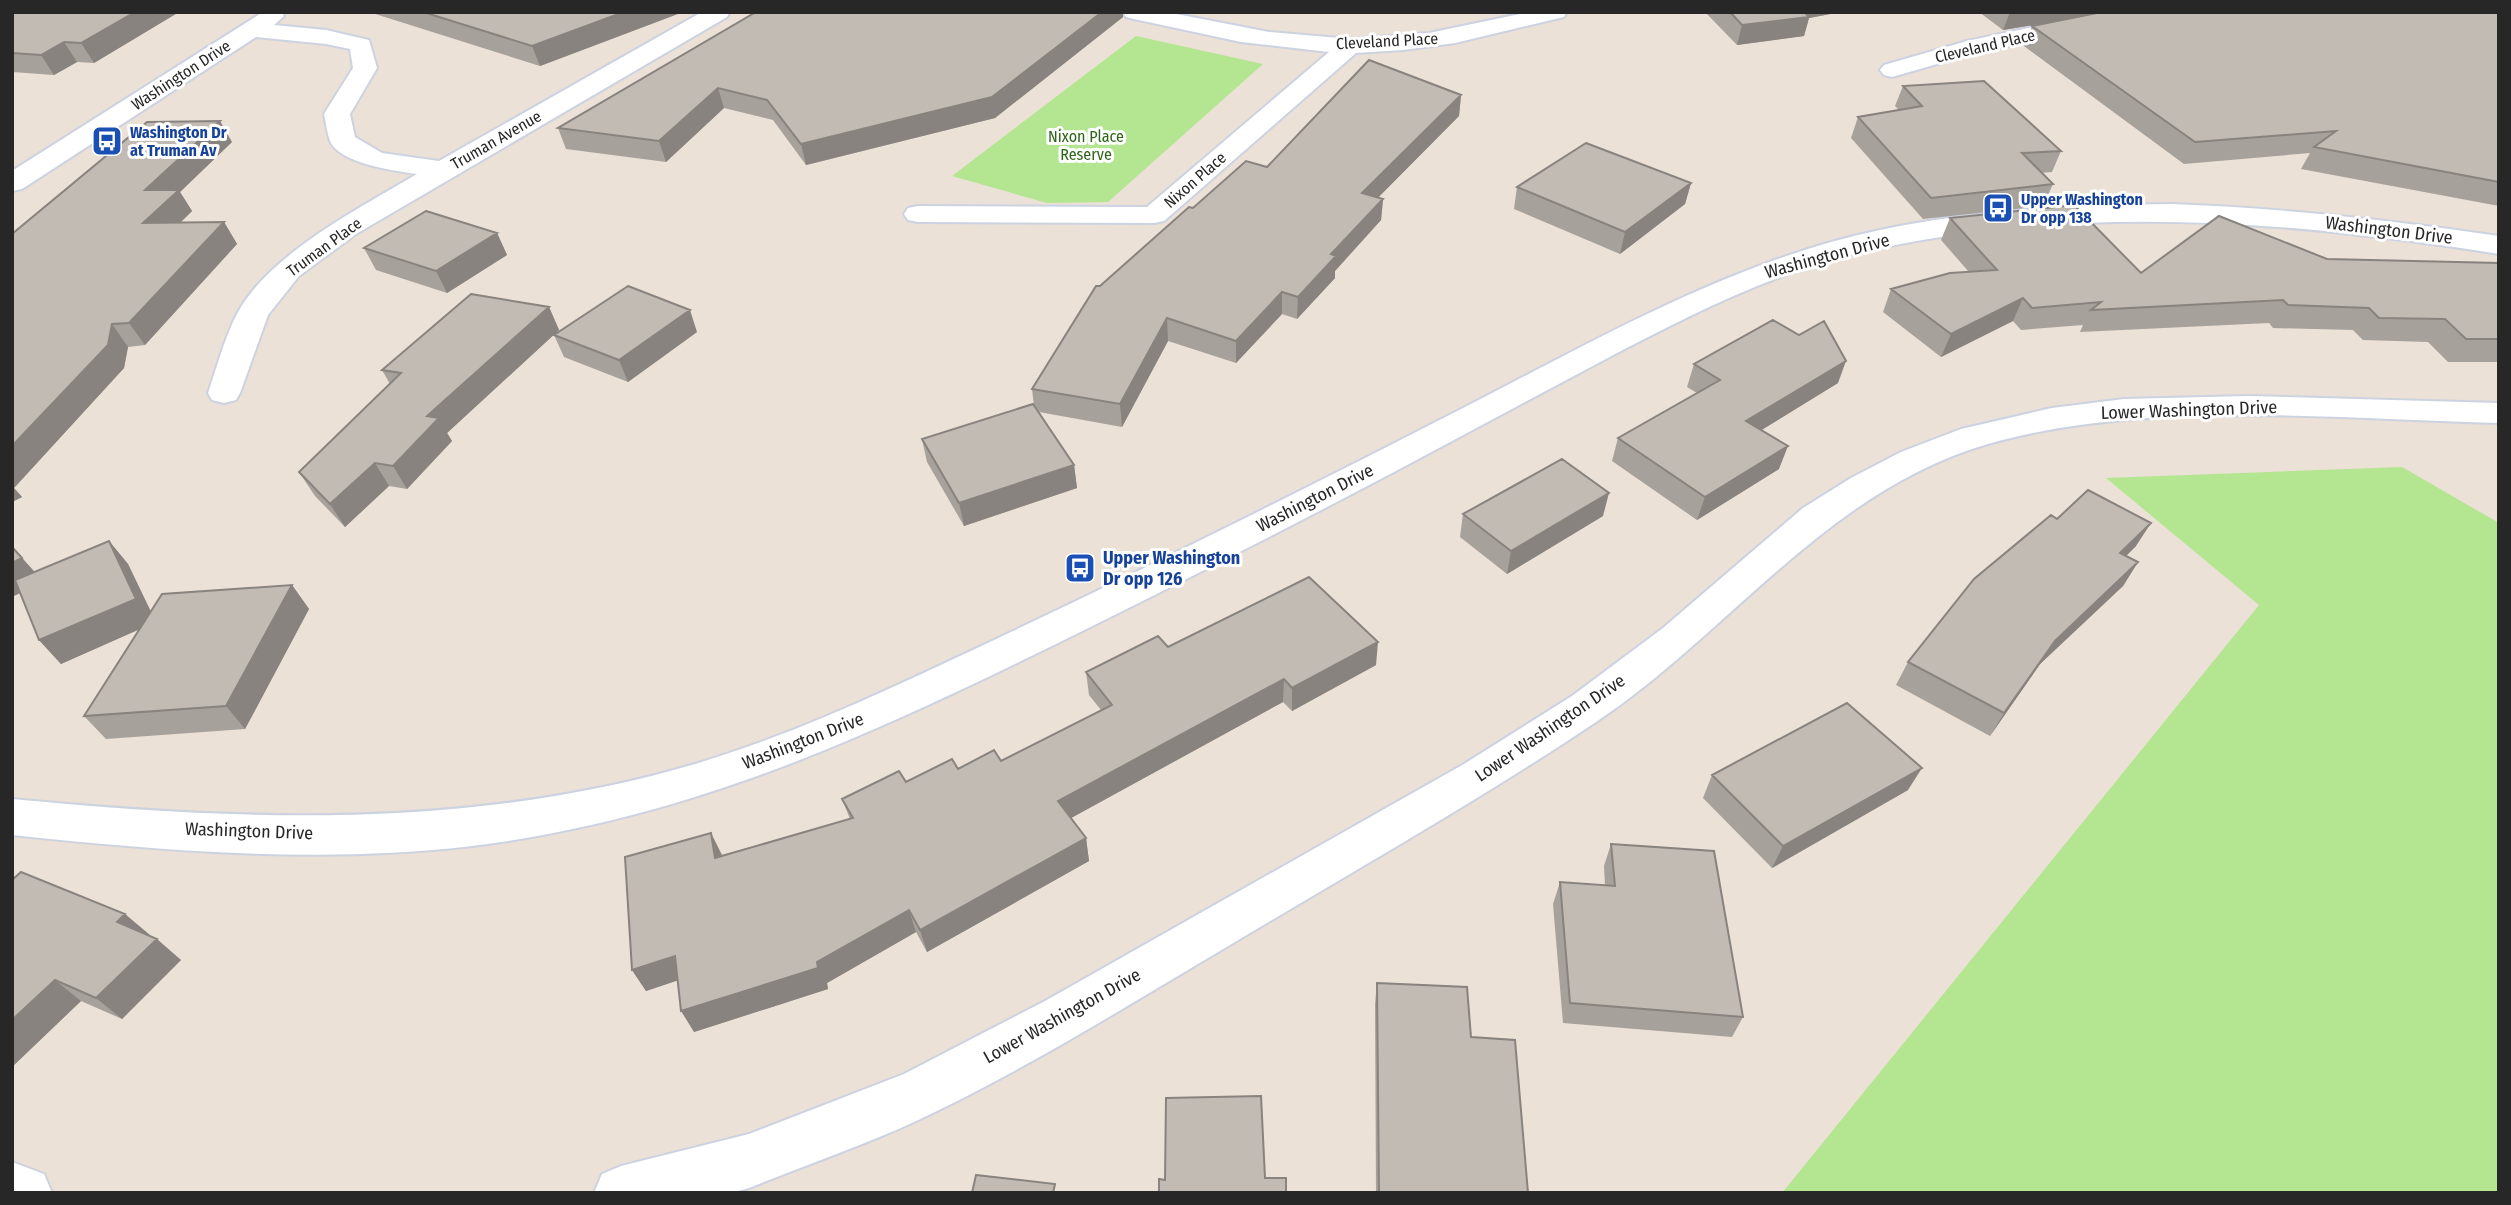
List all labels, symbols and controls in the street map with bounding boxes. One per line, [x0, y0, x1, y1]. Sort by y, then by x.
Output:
street label: Cleveland Place [1933, 25, 2037, 67]
street label: Cleveland Place [1335, 29, 1439, 53]
street label: Washington Drive [128, 36, 234, 114]
street label: Truman Avenue [447, 106, 545, 174]
place label: Washington Dr at Truman Av [130, 123, 227, 160]
bus stop icon: Washington Dr at Truman Av [90, 124, 124, 158]
park label: Nixon Place Reserve [1048, 127, 1124, 164]
street label: Nixon Place [1160, 148, 1230, 212]
place label: Upper Washington Dr opp 138 [2021, 190, 2143, 227]
bus stop icon: Upper Washington Dr opp 138 [1981, 191, 2015, 225]
street label: Washington Drive [2324, 211, 2454, 249]
street label: Truman Place [283, 213, 365, 281]
street label: Washington Drive [1762, 229, 1892, 283]
street label: Lower Washington Drive [2100, 396, 2278, 424]
street label: Washington Drive [1253, 459, 1377, 537]
place label: Upper Washington Dr opp 126 [1103, 547, 1240, 590]
bus stop icon: Upper Washington Dr opp 126 [1063, 551, 1097, 585]
street label: Lower Washington Drive [1471, 669, 1629, 786]
street label: Washington Drive [739, 708, 867, 774]
street label: Washington Drive [185, 818, 314, 844]
street label: Lower Washington Drive [980, 964, 1145, 1068]

